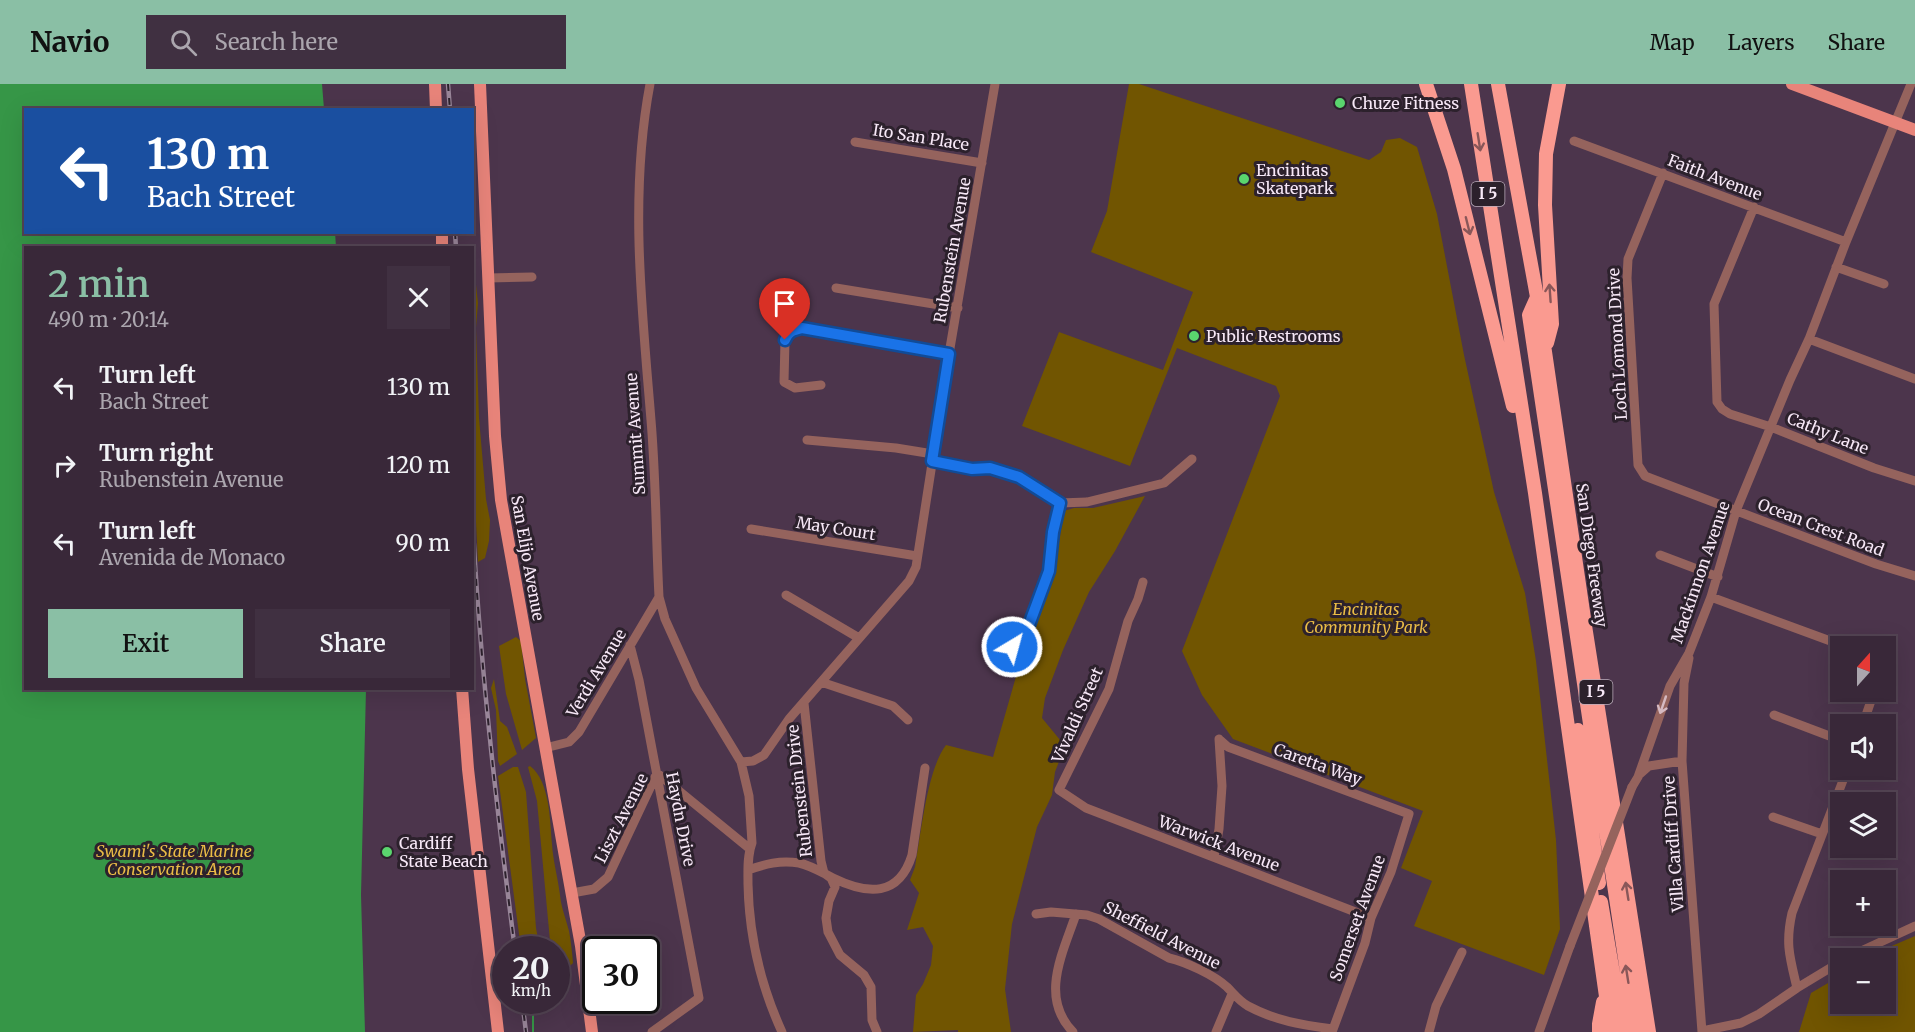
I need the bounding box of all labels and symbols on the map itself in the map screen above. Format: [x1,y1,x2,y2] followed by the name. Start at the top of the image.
[1352,93,1459,113] place label: Chuze Fitness
[1333,96,1347,110] marker: Chuze Fitness
[871,120,971,154] street label: Ito San Place
[1474,131,1485,151] one-way arrow
[1665,150,1765,204] street label: Faith Avenue
[1256,160,1335,198] place label: Encinitas Skatepark
[1237,172,1251,186] marker: Encinitas Skatepark
[929,176,975,324] street label: Rubenstein Avenue
[1472,182,1504,206] road number: I 5
[1463,216,1475,235] one-way arrow
[1603,267,1631,421] street label: Loch Lomond Drive
[759,278,810,340] pin
[1545,284,1556,304] one-way arrow
[1206,326,1341,346] place label: Public Restrooms
[1187,329,1201,343] marker: Public Restrooms
[621,372,649,496] street label: Summit Avenue
[1784,408,1872,458] street label: Cathy Lane
[1572,482,1612,629] street label: San Diego Freeway
[507,494,549,622] street label: San Elijo Avenue
[1755,494,1887,560] street label: Ocean Crest Road
[1666,498,1734,646] street label: Mackinnon Avenue
[795,512,878,544] street label: May Court
[1304,599,1428,637] park label: Encinitas Community Park
[980,615,1044,679] position arrow
[561,625,630,722] street label: Verdi Avenue
[1830,636,1896,702] north arrow
[1047,663,1107,767] street label: Vivaldi Street
[1580,680,1612,704] road number: I 5
[1657,696,1668,714] one-way arrow
[782,724,816,858] street label: Rubenstein Drive
[1271,739,1365,789] street label: Caretta Way
[590,770,652,866] street label: Liszt Avenue
[662,770,700,868] street label: Haydn Drive
[1658,775,1688,914] street label: Villa Cardiff Drive
[1155,810,1282,875] street label: Warwick Avenue
[399,833,488,871] place label: Cardiff State Beach
[96,841,252,879] park label: Swami's State Marine Conservation Area
[380,845,394,859] marker: Cardiff State Beach
[1325,852,1389,984] street label: Somerset Avenue
[1621,882,1632,902] one-way arrow
[1100,897,1224,973] street label: Sheffield Avenue
[582,936,660,1014] speed limit sign: 30
[1622,965,1633,985] one-way arrow

